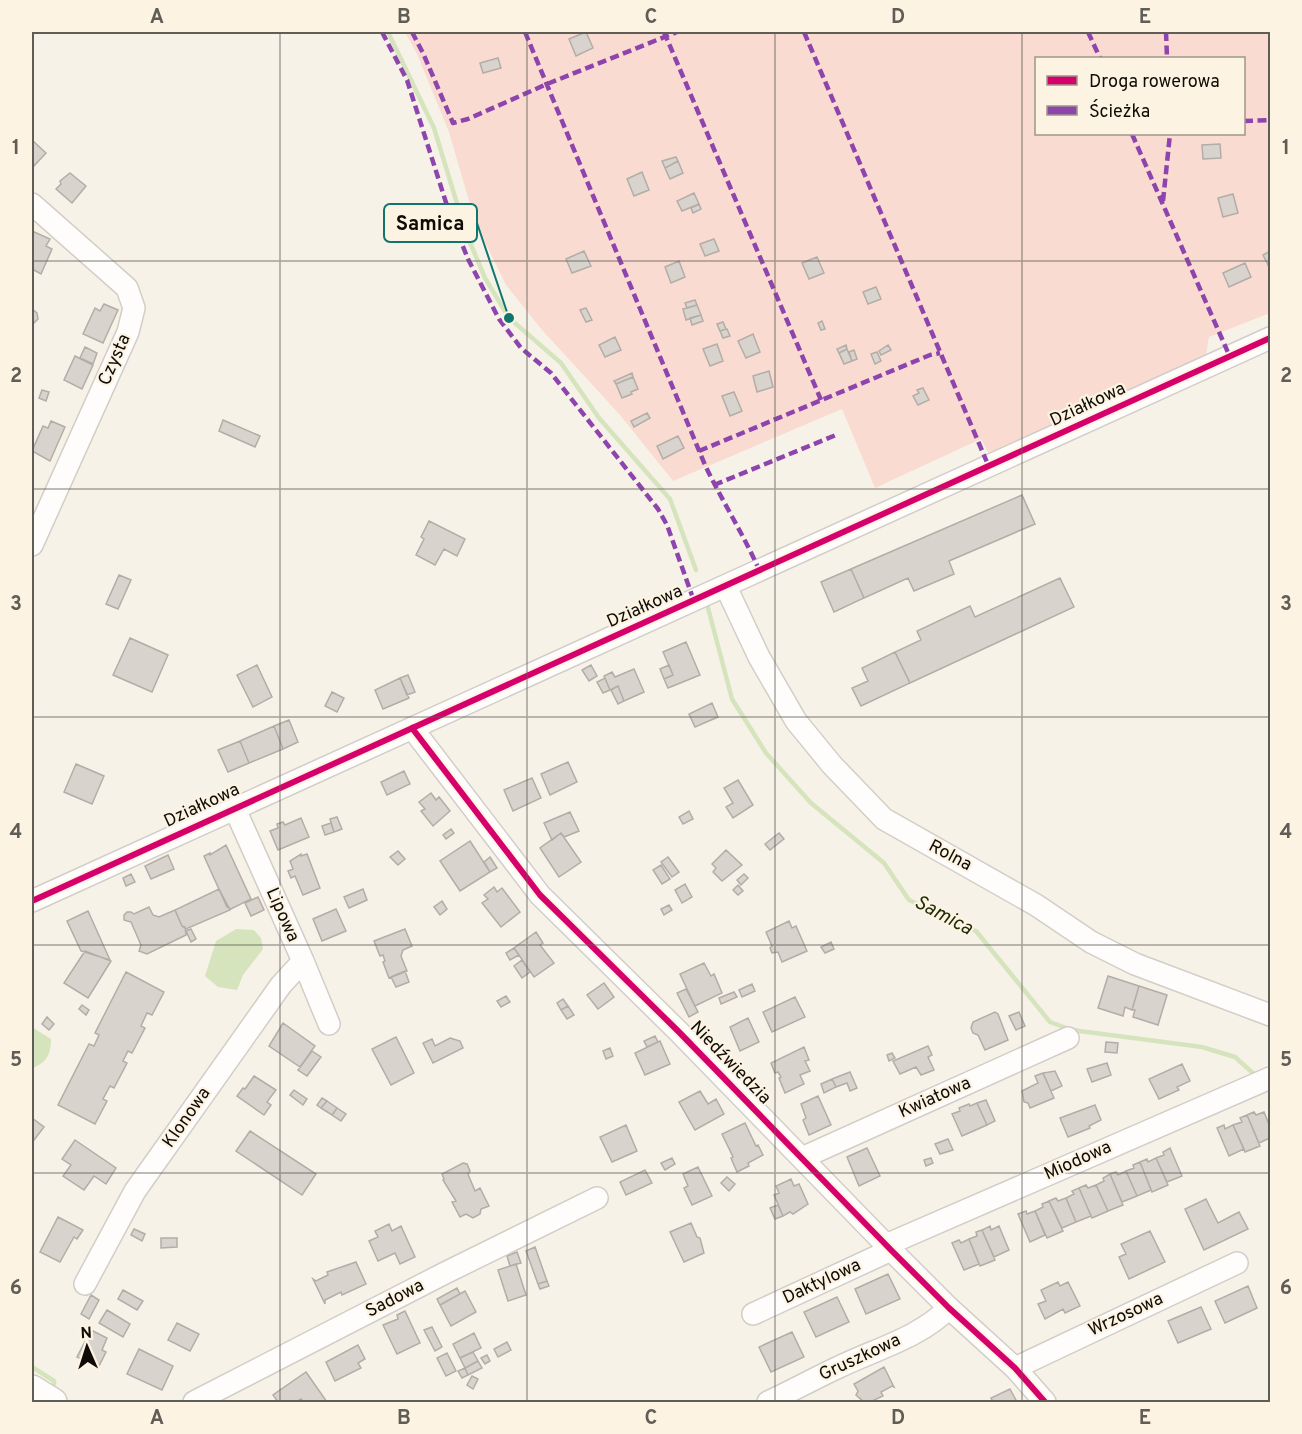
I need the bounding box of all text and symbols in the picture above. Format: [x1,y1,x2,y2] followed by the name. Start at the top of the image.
[150,5,164,31] text: A
[397,5,411,31] text: B
[645,5,657,31] text: C
[891,5,905,31] text: D
[1139,5,1151,31] text: E
[1035,57,1245,135] legend
[1089,71,1220,94] text: Droga rowerowa
[1089,99,1150,124] text: Ścieżka
[12,136,20,162] text: 1
[1282,136,1290,162] text: 1
[384,204,477,242] callout: Samica
[396,212,464,238] text: Samica
[94,331,136,389] street label: Czysta
[10,364,22,390] text: 2
[1280,364,1292,390] text: 2
[1046,377,1130,433] street label: Działkowa
[603,580,687,634] street label: Działkowa
[10,592,22,618] text: 3
[1280,592,1292,618] text: 3
[160,778,244,834] street label: Działkowa
[10,820,22,846] text: 4
[1280,820,1292,846] text: 4
[924,835,976,877] street label: Rolna
[260,884,304,946] street label: Lipowa
[909,890,977,943] water label: Samica
[684,1016,776,1110] street label: Niedźwiedzia
[10,1048,22,1074] text: 5
[1280,1048,1292,1074] text: 5
[895,1072,975,1124] street label: Kwiatowa
[158,1083,216,1153] street label: Klonowa
[1041,1136,1115,1186] street label: Miodowa
[779,1254,865,1310] street label: Daktylowa
[362,1275,428,1323] street label: Sadowa
[10,1276,22,1302] text: 6
[1280,1276,1292,1302] text: 6
[1085,1288,1167,1342] street label: Wrzosowa
[57,1317,117,1377] north arrow
[80,1324,93,1344] text: N
[815,1329,905,1387] street label: Gruszkowa
[150,1406,164,1432] text: A
[397,1406,411,1432] text: B
[645,1406,657,1432] text: C
[891,1406,905,1432] text: D
[1139,1406,1151,1432] text: E

